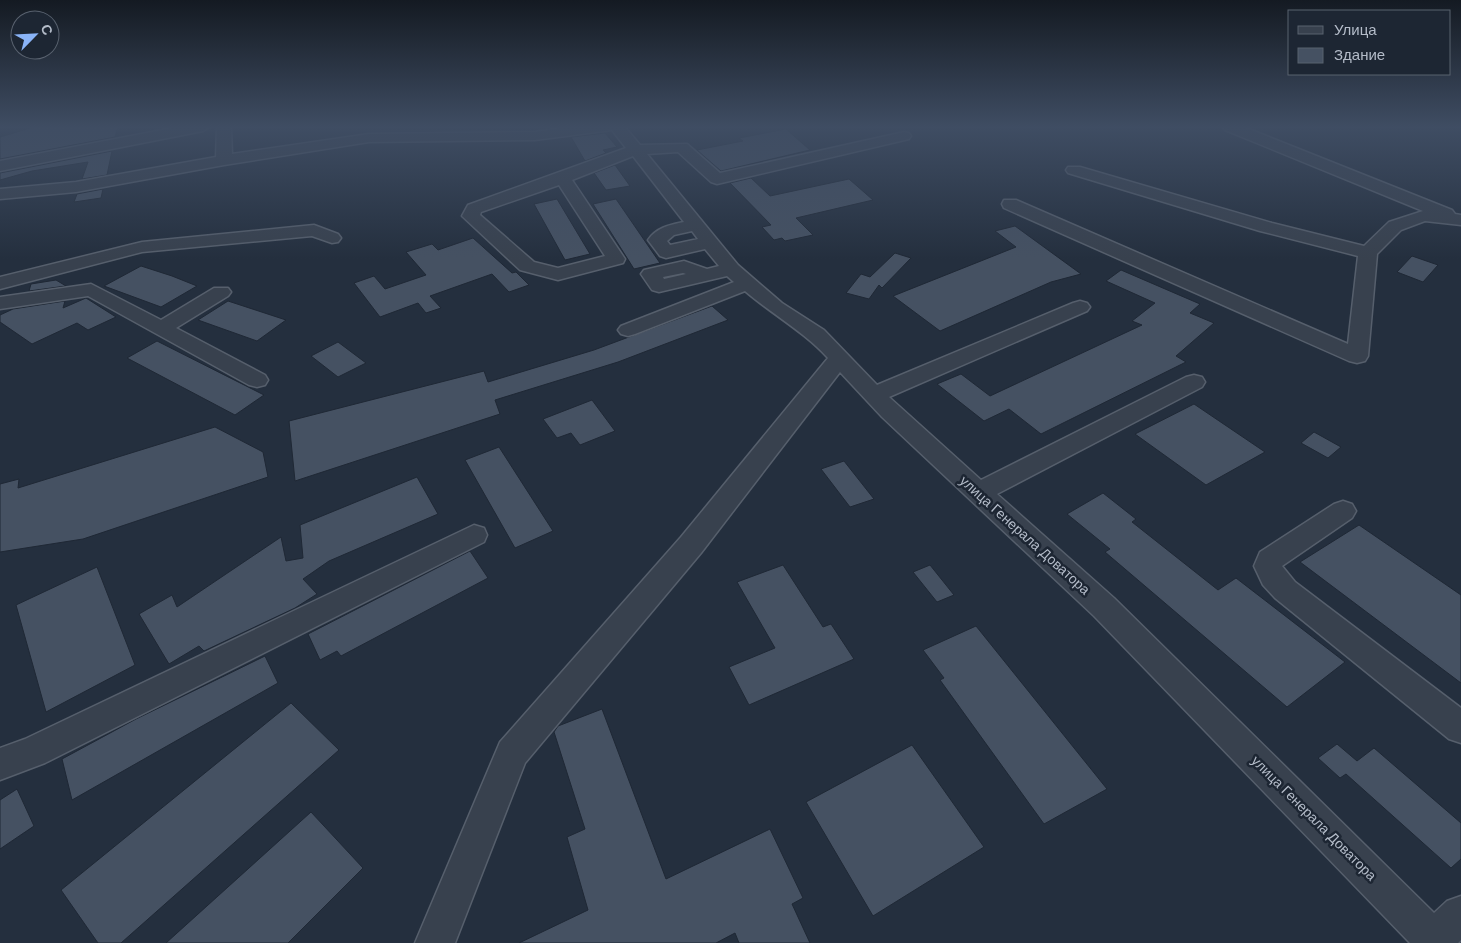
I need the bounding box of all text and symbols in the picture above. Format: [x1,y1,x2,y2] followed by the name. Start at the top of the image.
[10,10,60,60] north arrow
[1288,10,1451,75] legend
[1334,21,1377,38] text: Улица
[38,22,56,38] text: С
[1334,46,1385,63] text: Здание
[957,472,1094,598] street label: улица Генерала Доватора
[1248,752,1380,884] street label: улица Генерала Доватора

